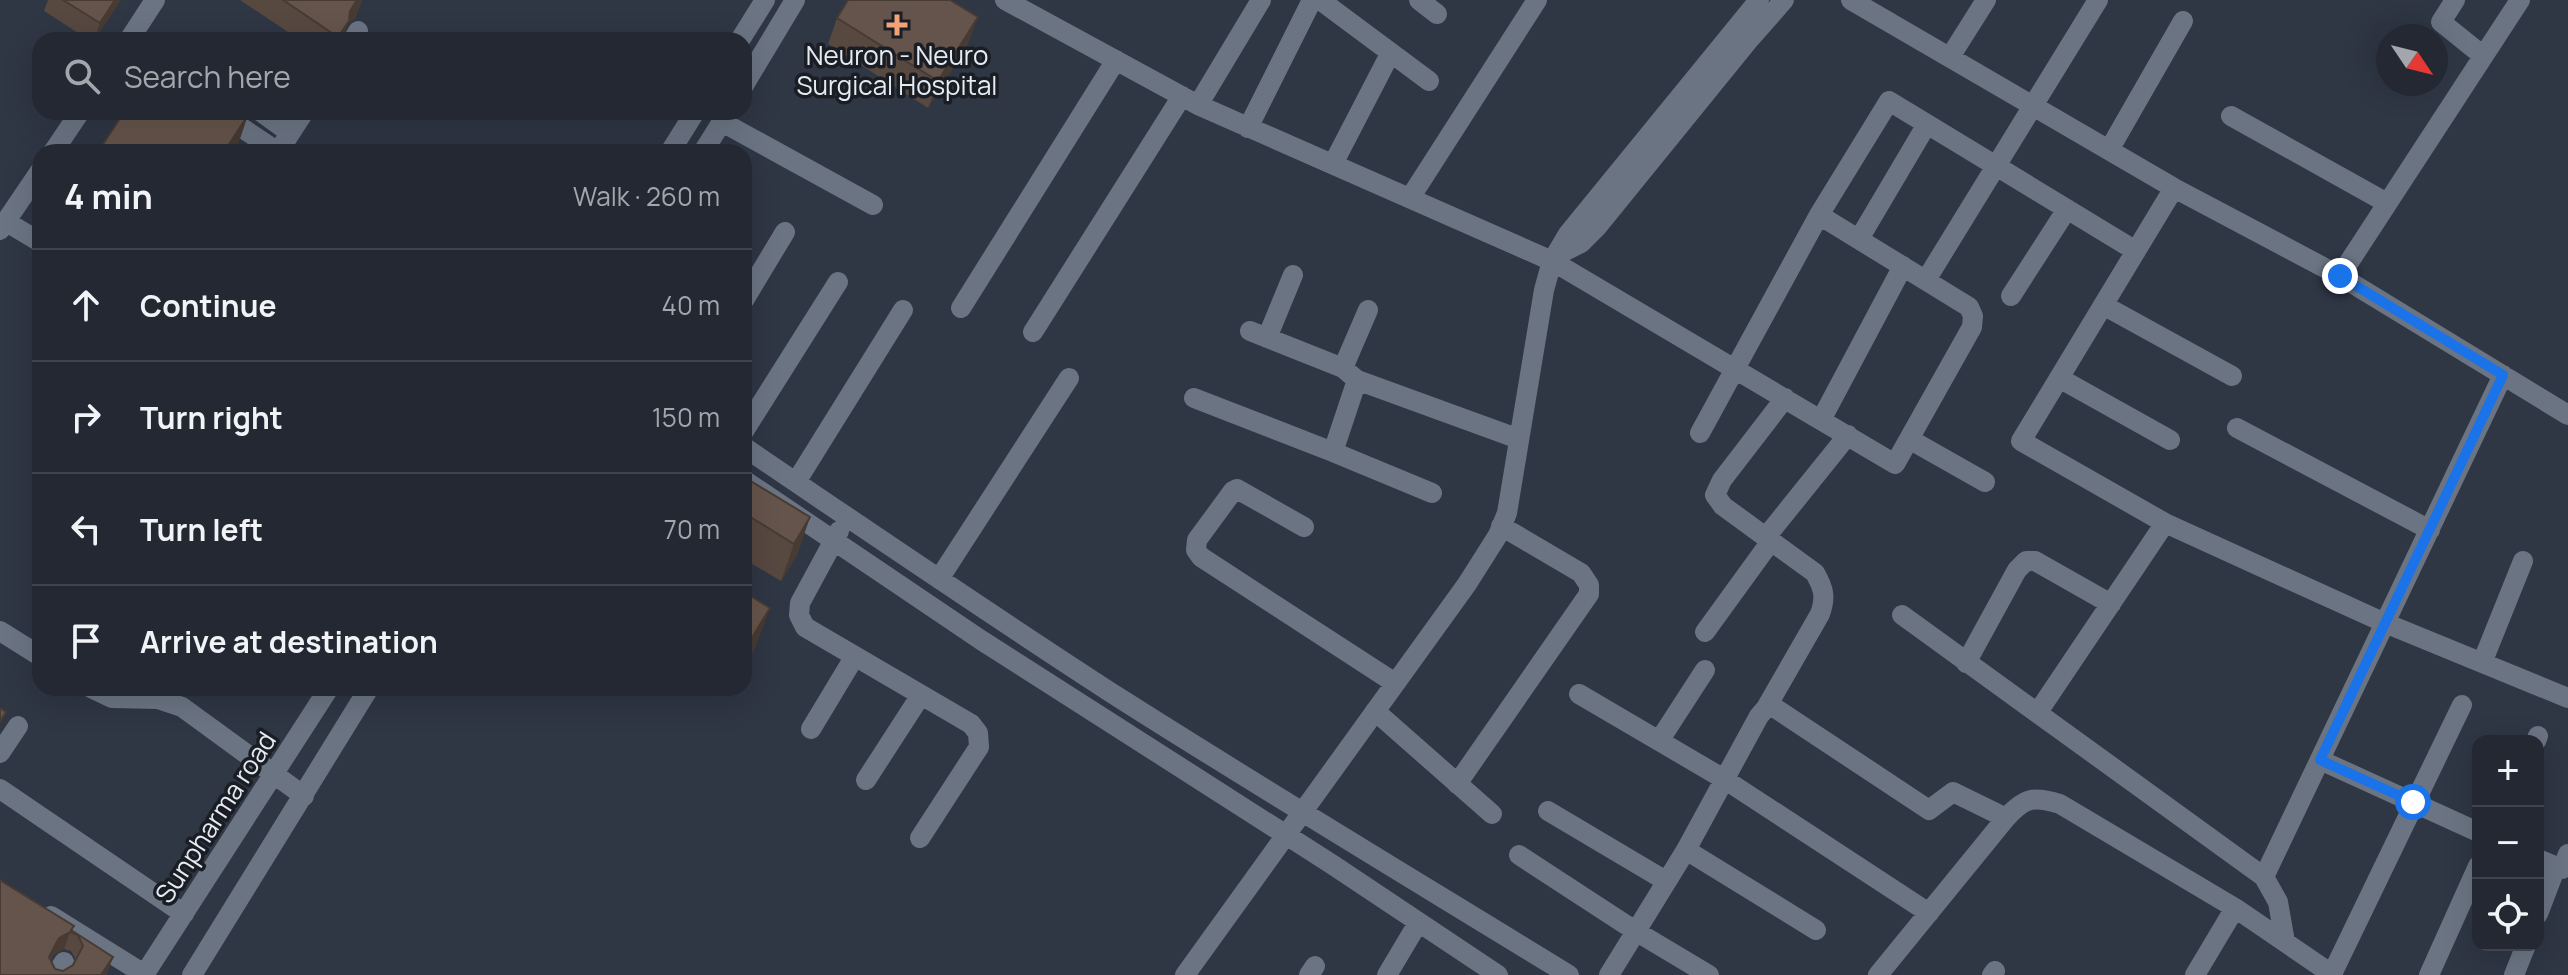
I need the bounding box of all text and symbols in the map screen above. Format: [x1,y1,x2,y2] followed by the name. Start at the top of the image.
[886,14,908,36] marker: Neuron - Neuro Surgical Hospital
[2376,24,2448,96] north arrow
[32,32,752,120] search box
[797,37,997,103] place label: Neuron - Neuro Surgical Hospital
[60,54,104,98] icon: search
[124,56,291,97] text: Search here
[64,173,153,219] text: 4 min
[573,178,720,214] text: Walk · 260 m
[2322,258,2358,294] route end
[64,283,108,327] icon: ahead
[140,285,276,326] text: Continue
[662,287,720,323] text: 40 m
[64,395,108,439] icon: right
[140,397,283,438] text: Turn right
[652,399,720,435] text: 150 m
[64,507,108,551] icon: left
[140,509,263,550] text: Turn left
[664,511,720,547] text: 70 m
[64,619,108,663] icon: arrive
[140,621,438,662] text: Arrive at destination
[146,724,284,910] street label: Sunpharma road
[2472,735,2544,951] map controls
[2472,735,2544,807] button: +
[2395,784,2431,820] route start
[2472,807,2544,879] button: −
[2472,879,2544,951] button: locate

